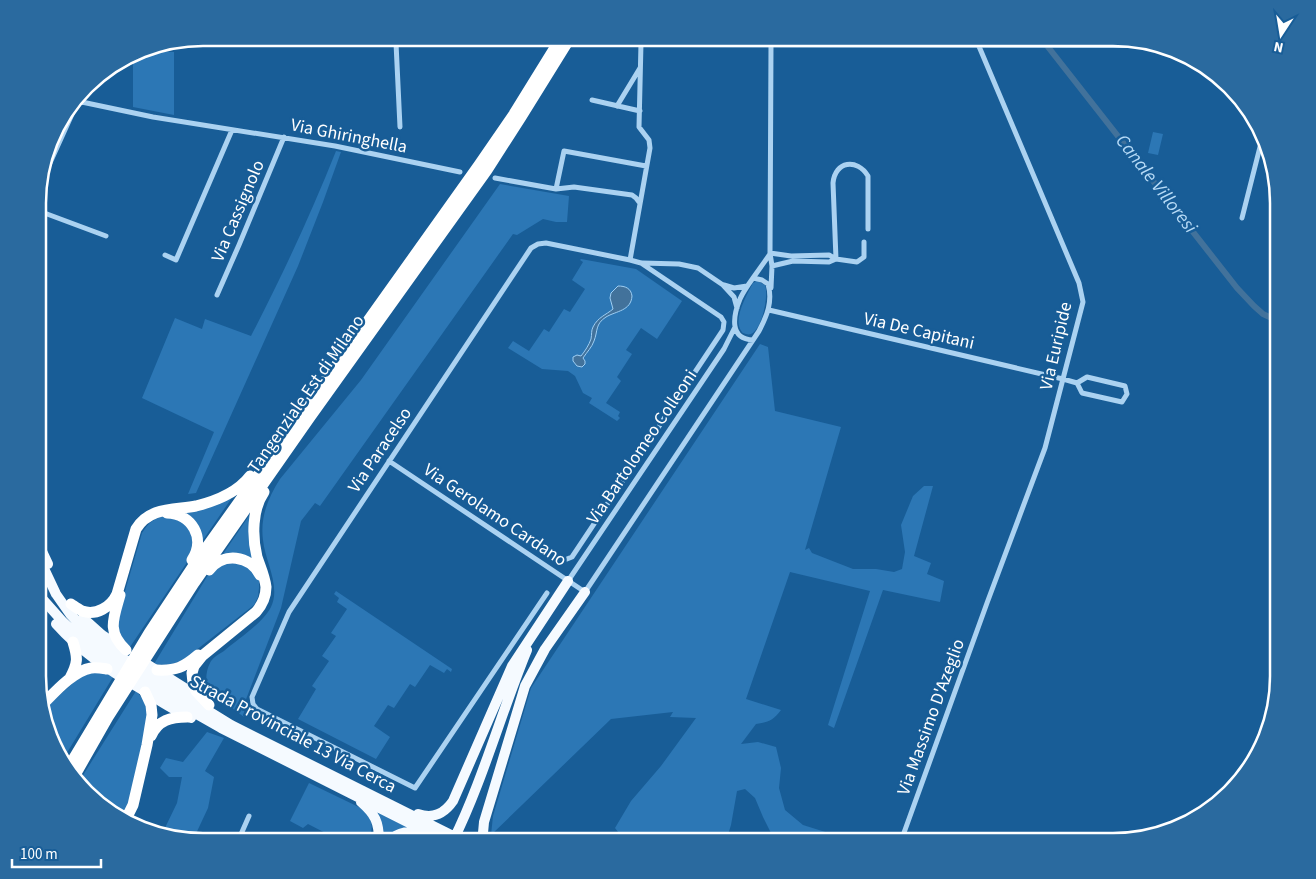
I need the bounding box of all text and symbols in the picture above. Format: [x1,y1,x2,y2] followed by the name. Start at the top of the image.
[1256,10,1306,60] north arrow
[1272,36,1285,57] text: N
[289,112,409,160] street label: Via Ghiringhella
[1109,129,1204,240] water label: Canale Villoresi
[205,156,271,266] street label: Via Cassignolo
[1034,299,1078,392] street label: Via Euripide
[861,306,977,356] street label: Via De Capitani
[242,310,370,478] street label: Tangenziale Est di Milano
[581,365,703,529] street label: Via Bartolomeo Colleoni
[342,402,418,498] street label: Via Paracelso
[418,458,572,572] street label: Via Gerolamo Cardano
[891,635,971,799] street label: Via Massimo D'Azeglio
[185,669,401,799] street label: Strada Provinciale 13 Via Cerca
[12,836,101,868] scale bar
[20,844,58,865] text: 100 m

